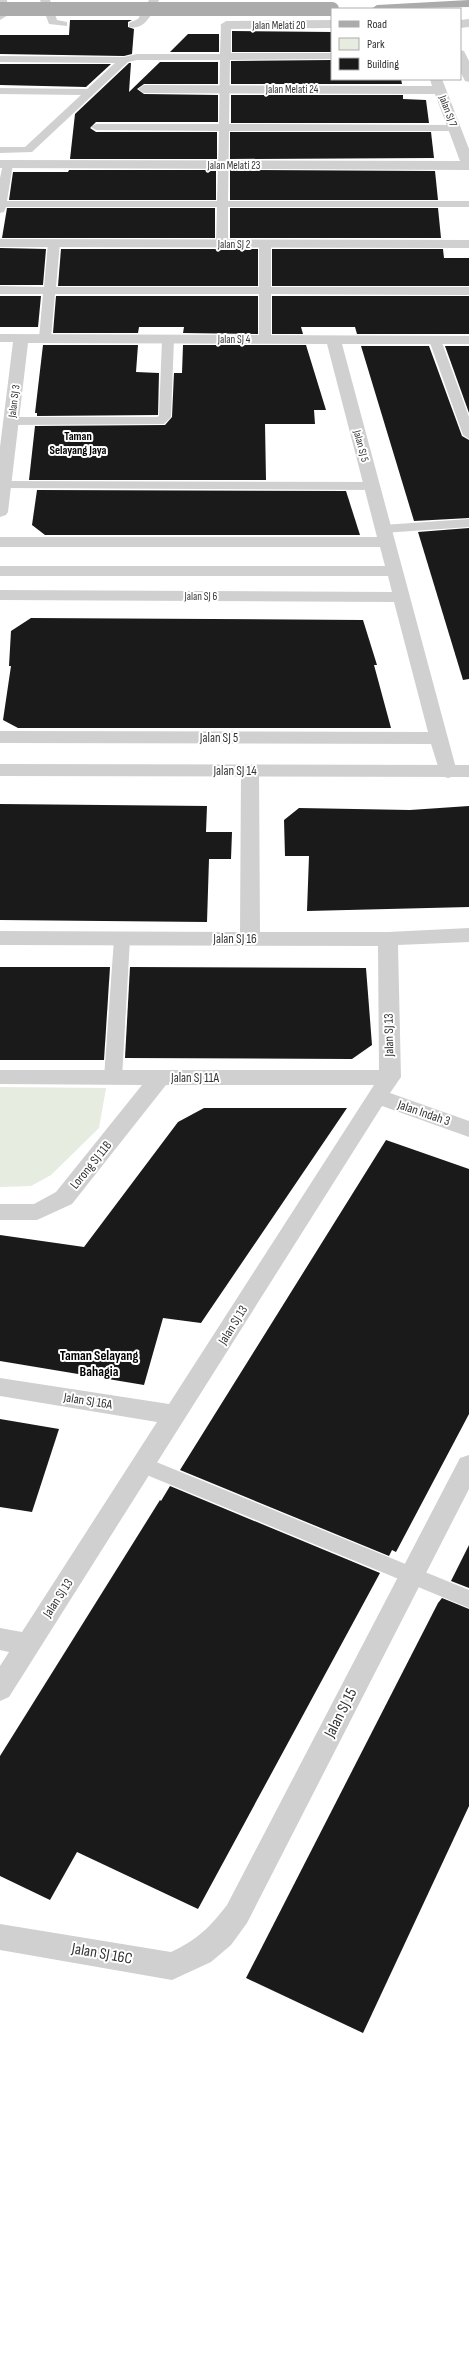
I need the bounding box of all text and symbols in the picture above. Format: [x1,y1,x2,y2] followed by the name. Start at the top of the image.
[331,8,461,80] legend
[367,17,387,32] text: Road
[251,19,306,32] street label: Jalan Melati 20
[367,37,385,52] text: Park
[367,57,399,72] text: Building
[265,83,319,96] street label: Jalan Melati 24
[436,93,460,129] street label: Jalan SJ 7
[207,159,261,172] street label: Jalan Melati 23
[217,238,251,251] street label: Jalan SJ 2
[217,333,251,346] street label: Jalan SJ 4
[5,384,22,419] street label: Jalan SJ 3
[350,428,371,463] street label: Jalan SJ 5
[49,429,107,458] district label: Taman Selayang Jaya
[184,590,218,603] street label: Jalan SJ 6
[199,730,238,746] street label: Jalan SJ 5
[212,763,257,779] street label: Jalan SJ 14
[212,931,257,947] street label: Jalan SJ 16
[381,1013,397,1058] street label: Jalan SJ 13
[170,1070,219,1086] street label: Jalan SJ 11A
[395,1096,452,1129] street label: Jalan Indah 3
[67,1138,115,1192] street label: Lorong SJ 11B
[214,1302,251,1348] street label: Jalan SJ 13
[60,1347,138,1380] district label: Taman Selayang Bahagia
[62,1389,114,1413] street label: Jalan SJ 16A
[39,1576,76,1621] street label: Jalan SJ 13
[320,1685,361,1742] street label: Jalan SJ 15
[69,1939,134,1969] street label: Jalan SJ 16C

